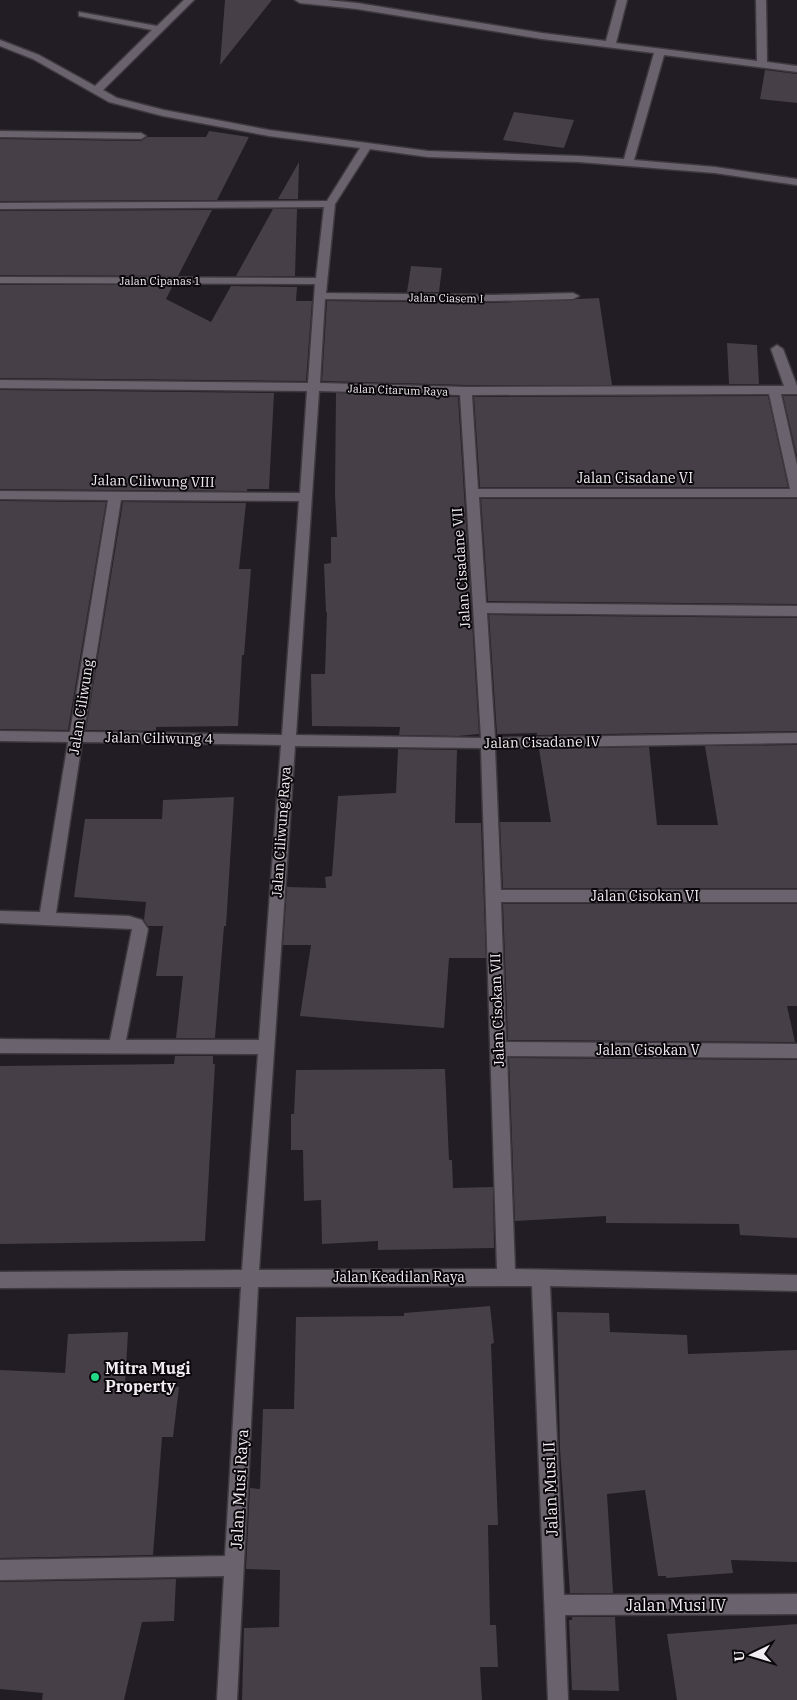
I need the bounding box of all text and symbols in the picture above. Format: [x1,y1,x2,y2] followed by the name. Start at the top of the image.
[120,274,200,288] street label: Jalan Cipanas 1
[409,290,484,306] street label: Jalan Ciasem I
[348,381,448,399] street label: Jalan Citarum Raya
[577,469,693,487] street label: Jalan Cisadane VI
[91,471,215,491] street label: Jalan Ciliwung VIII
[448,507,474,629] street label: Jalan Cisadane VII
[65,658,97,756] street label: Jalan Ciliwung
[105,728,213,748] street label: Jalan Ciliwung 4
[484,732,600,752] street label: Jalan Cisadane IV
[267,766,295,898] street label: Jalan Ciliwung Raya
[591,887,699,905] street label: Jalan Cisokan VI
[486,953,508,1067] street label: Jalan Cisokan VII
[596,1041,700,1059] street label: Jalan Cisokan V
[333,1268,465,1286] street label: Jalan Keadilan Raya
[105,1358,191,1396] place label: Mitra Mugi Property
[89,1371,101,1383] marker: Mitra Mugi Property
[226,1428,252,1550] street label: Jalan Musi Raya
[538,1441,562,1537] street label: Jalan Musi II
[626,1595,726,1615] street label: Jalan Musi IV
[727,1630,777,1680] north arrow
[730,1650,748,1662] text: U

